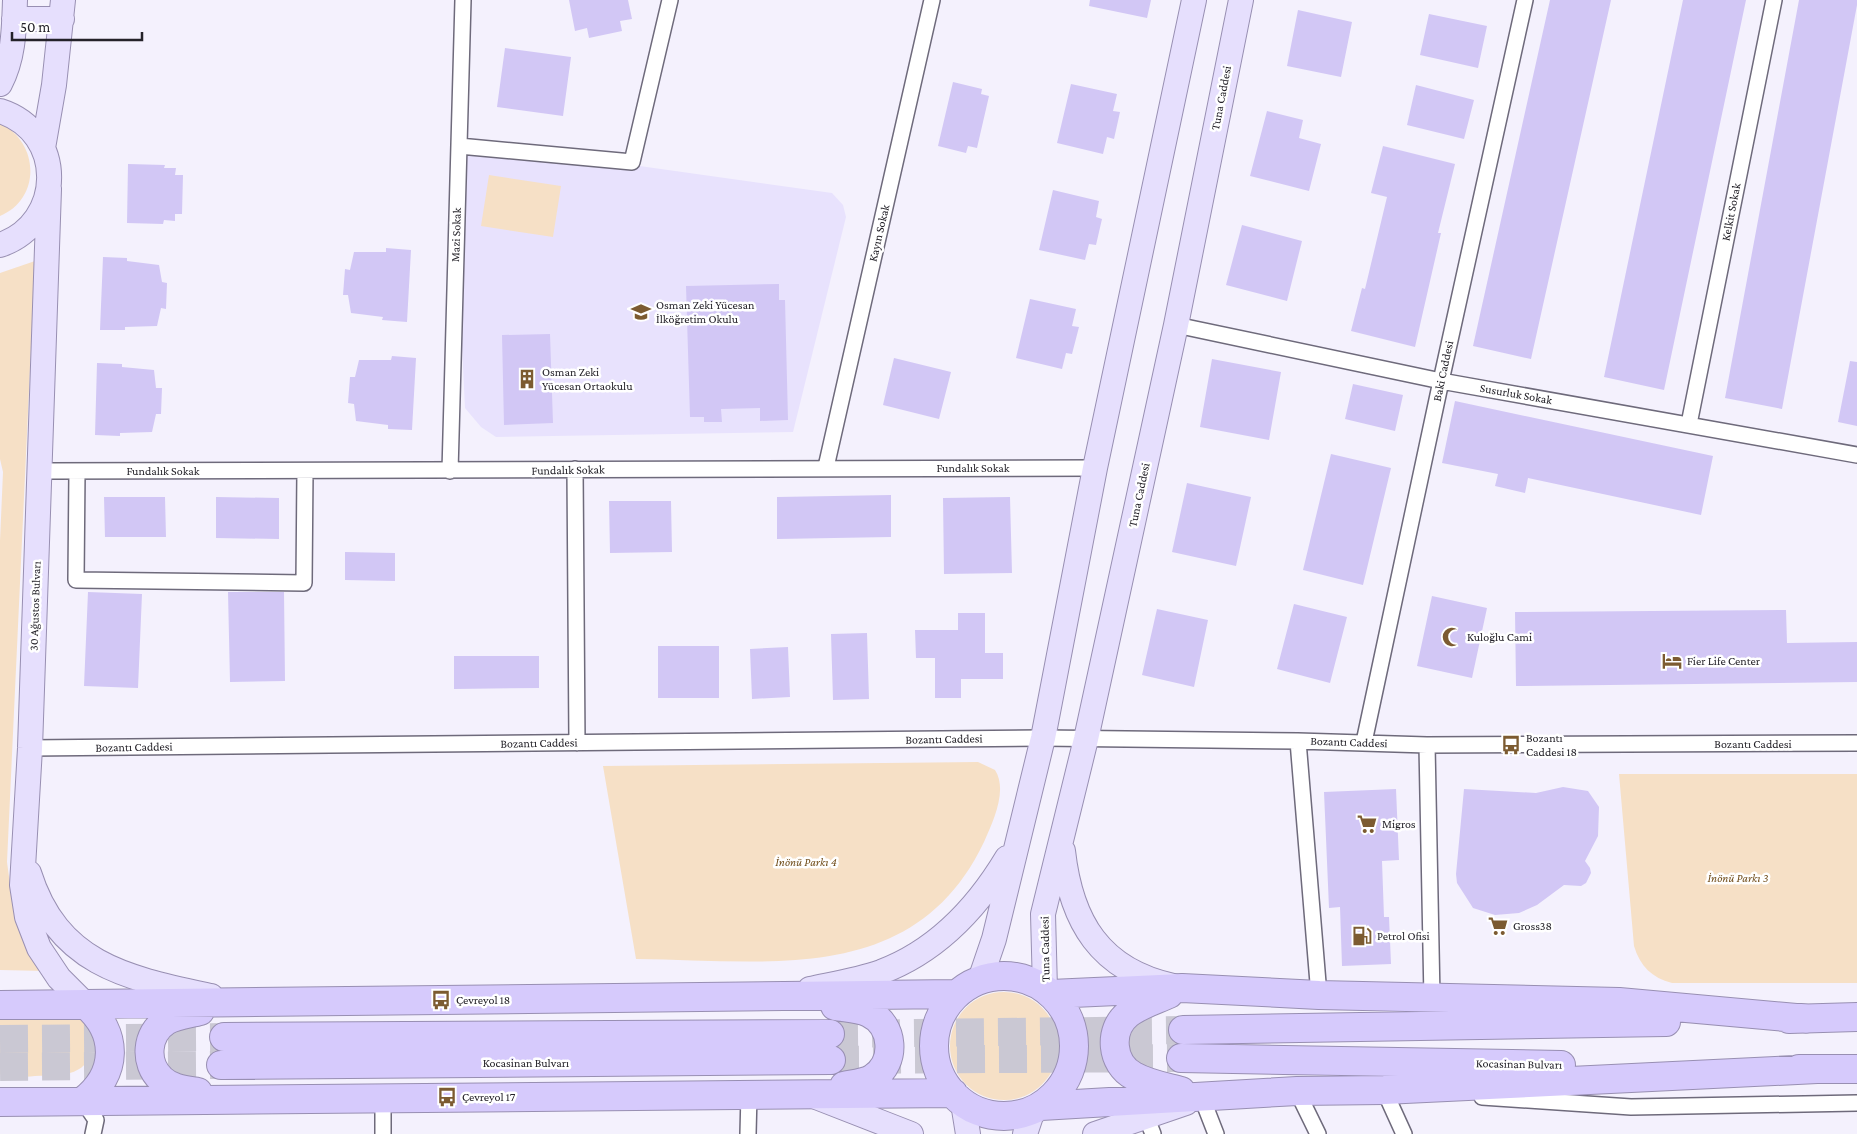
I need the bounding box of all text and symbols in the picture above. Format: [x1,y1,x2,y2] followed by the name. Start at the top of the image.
[12,10,142,42] scale bar
[20,19,50,35] text: 50 m
[1208,65,1234,131] street label: Tuna Caddesi
[1719,182,1744,242] street label: Kelkit Sokak
[866,203,892,263] street label: Kayın Sokak
[448,207,464,262] street label: Mazi Sokak
[656,298,755,326] place label: Osman Zeki Yücesan İlköğretim Okulu
[630,301,652,323] school or university icon: Osman Zeki Yücesan İlköğretim Okulu
[1430,339,1456,403] street label: Baki Caddesi
[542,365,633,393] place label: Osman Zeki Yücesan Ortaokulu
[516,368,538,390] building icon: Osman Zeki Yücesan Ortaokulu
[1479,381,1554,407] street label: Susurluk Sokak
[936,461,1010,475] street label: Fundalık Sokak
[531,462,605,478] street label: Fundalık Sokak
[1125,462,1153,528] street label: Tuna Caddesi
[126,464,200,478] street label: Fundalık Sokak
[26,561,44,651] street label: 30 Ağustos Bulvarı
[1441,626,1463,648] mosque icon: Kuloğlu Cami
[1467,630,1532,644] place label: Kuloğlu Cami
[1661,650,1683,672] hotel icon: Fier Life Center
[1687,654,1761,668] place label: Fier Life Center
[905,731,983,747] street label: Bozantı Caddesi
[1526,731,1577,759] place label: Bozantı Caddesi 18
[1310,734,1388,750] street label: Bozantı Caddesi
[1500,734,1522,756] bus stop icon: Bozantı Caddesi 18
[500,735,578,751] street label: Bozantı Caddesi
[1714,737,1792,751] street label: Bozantı Caddesi
[95,739,173,755] street label: Bozantı Caddesi
[1356,813,1378,835] supermarket icon: Migros
[1382,817,1416,831] place label: Migros
[775,855,837,869] park label: İnönü Parkı 4
[1707,871,1769,885] park label: İnönü Parkı 3
[1487,915,1509,937] supermarket icon: Gross38
[1037,916,1053,982] street label: Tuna Caddesi
[1513,919,1552,933] place label: Gross38
[1351,925,1373,947] fuel station icon: Petrol Ofisi
[1377,929,1430,943] place label: Petrol Ofisi
[430,989,452,1011] bus stop icon: Çevreyol 18
[456,993,510,1007] place label: Çevreyol 18
[483,1056,569,1070] street label: Kocasinan Bulvarı
[1476,1056,1562,1072] street label: Kocasinan Bulvarı
[436,1086,458,1108] bus stop icon: Çevreyol 17
[462,1090,516,1104] place label: Çevreyol 17

